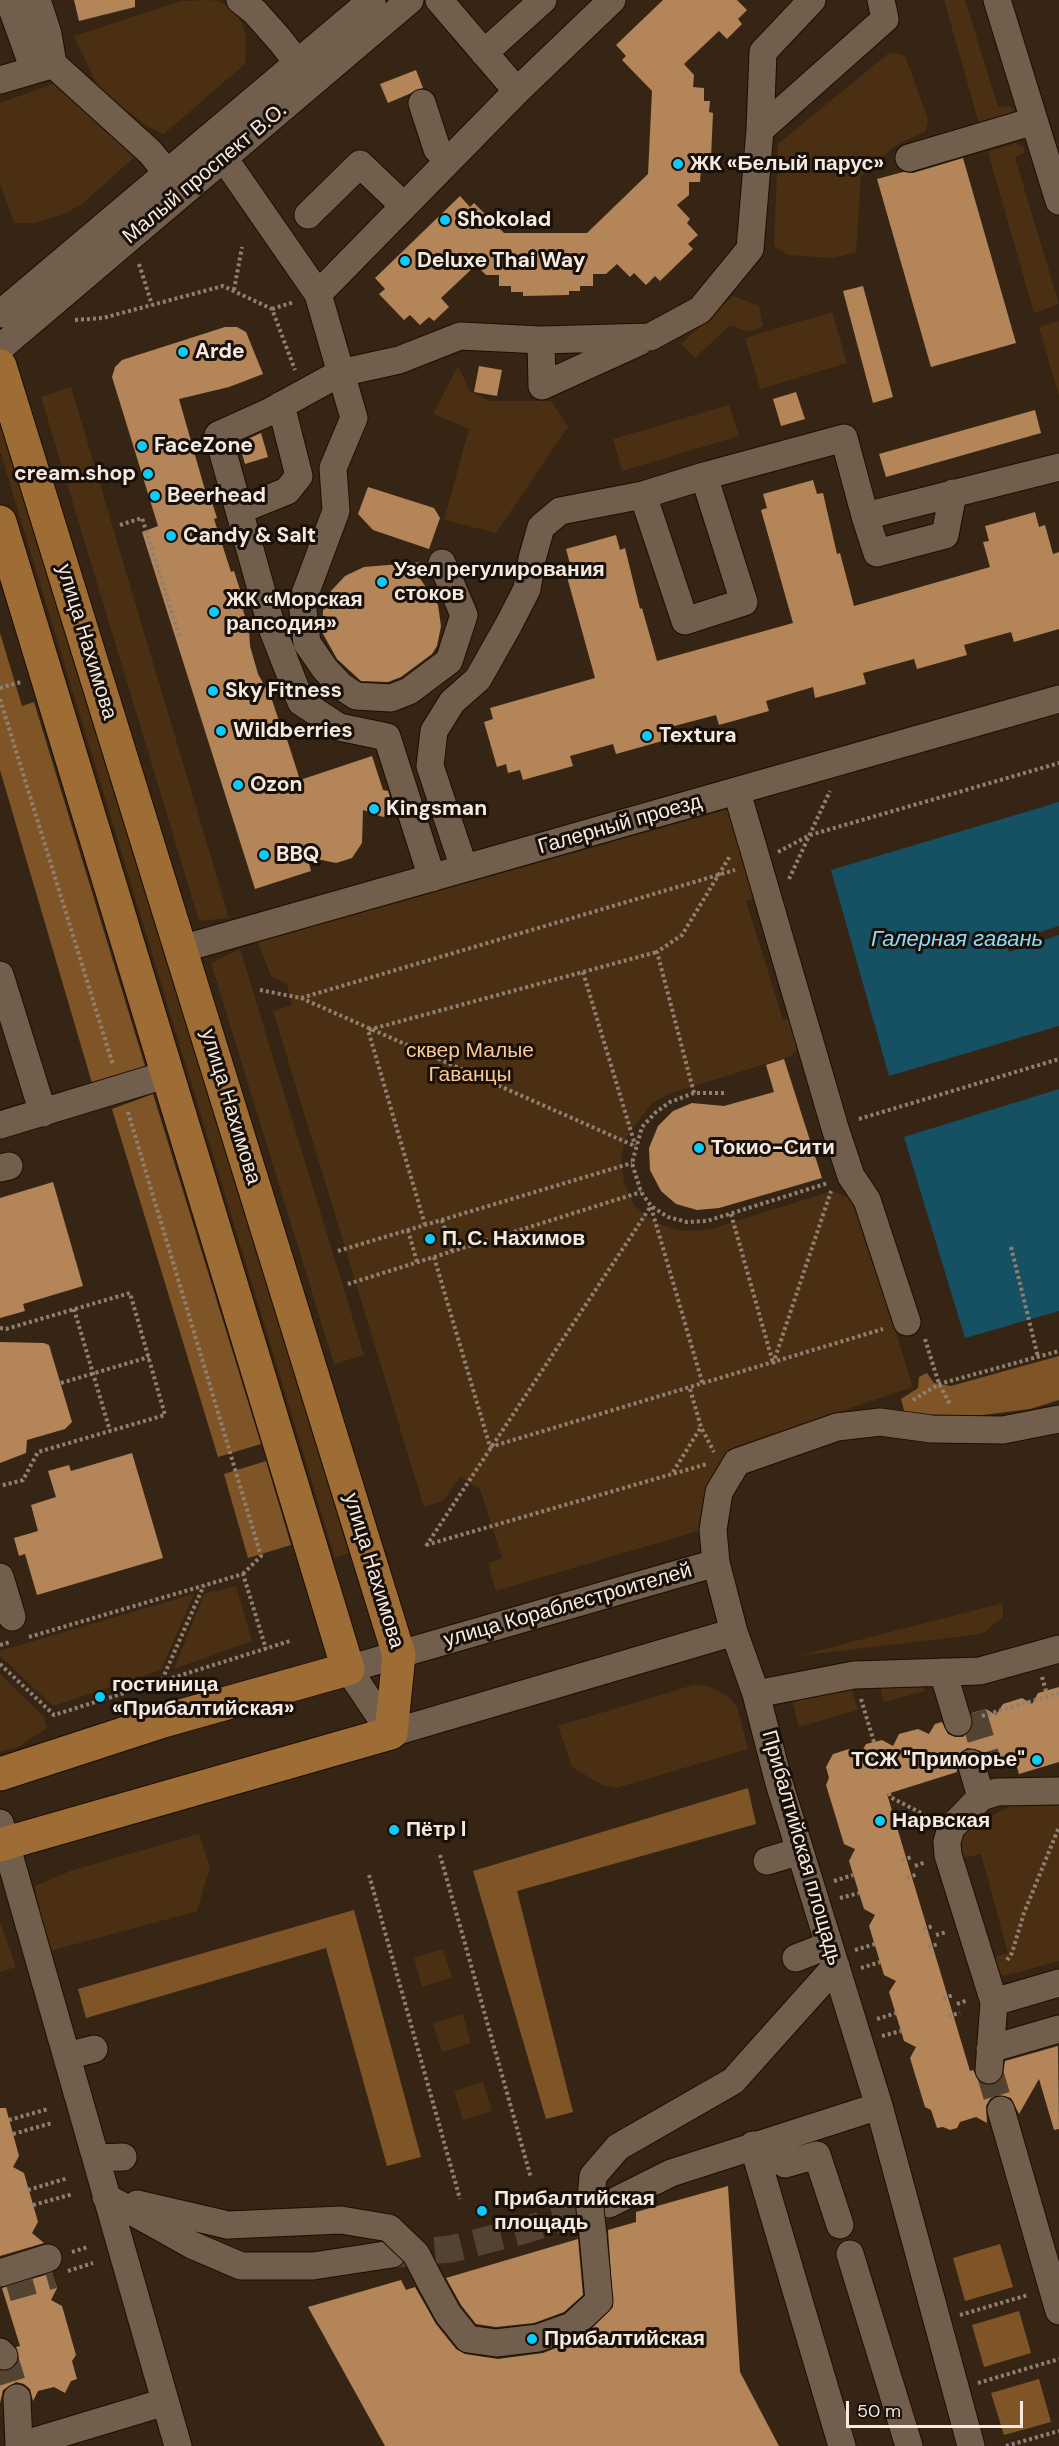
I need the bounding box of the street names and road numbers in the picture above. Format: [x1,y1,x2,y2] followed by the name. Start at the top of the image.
[118,98,292,250] street label: Малый проспект В.О.
[50,561,122,723] street label: улица Нахимова
[535,790,705,860] street label: Галерный проезд
[194,1026,266,1188] street label: улица Нахимова
[337,1490,409,1652] street label: улица Нахимова
[441,1558,695,1654] street label: улица Кораблестроителей
[755,1727,847,1969] street label: Прибалтийская площадь

